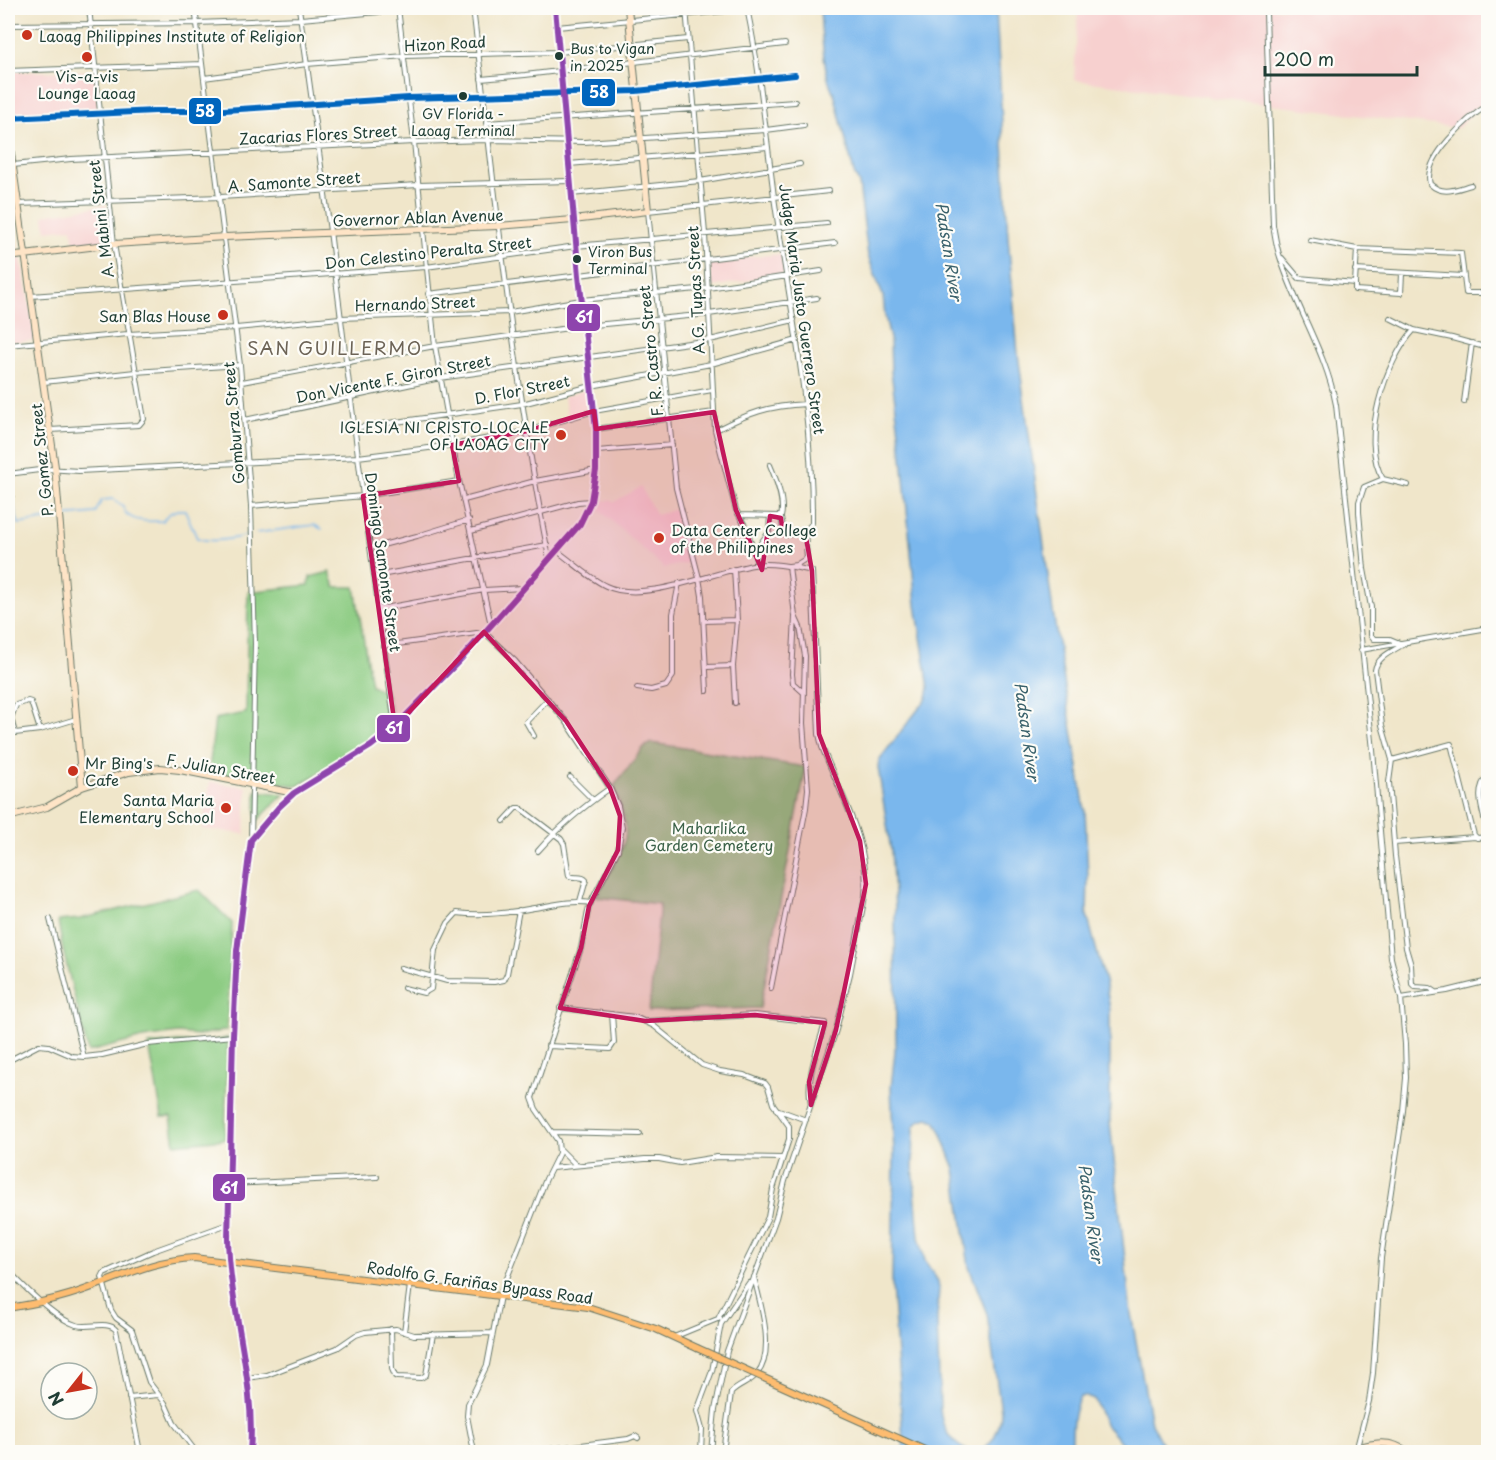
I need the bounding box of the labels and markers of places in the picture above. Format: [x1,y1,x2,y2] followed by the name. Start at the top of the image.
[39,24,305,47] place label: Laoag Philippines Institute of Religion
[20,28,34,42] marker: Laoag Philippines Institute of Religion
[570,38,654,76] place label: Bus to Vigan in 2025
[80,50,94,64] marker: Vis-a-vis Lounge Laoag
[553,50,565,62] marker: Bus to Vigan in 2025
[38,64,136,104] place label: Vis-a-vis Lounge Laoag
[457,90,469,102] marker: GV Florida - Laoag Terminal
[411,103,515,141] place label: GV Florida - Laoag Terminal
[588,241,652,279] place label: Viron Bus Terminal
[571,253,583,265] marker: Viron Bus Terminal
[99,304,211,327] place label: San Blas House
[216,308,230,322] marker: San Blas House
[340,415,549,455] place label: IGLESIA NI CRISTO-LOCALE OF LAOAG CITY
[554,428,568,442] marker: IGLESIA NI CRISTO-LOCALE OF LAOAG CITY
[671,518,817,558] place label: Data Center College of the Philippines
[652,531,666,545] marker: Data Center College of the Philippines
[85,751,153,791] place label: Mr Bing's Cafe
[66,764,80,778] marker: Mr Bing's Cafe
[79,788,215,828] place label: Santa Maria Elementary School
[219,801,233,815] marker: Santa Maria Elementary School

